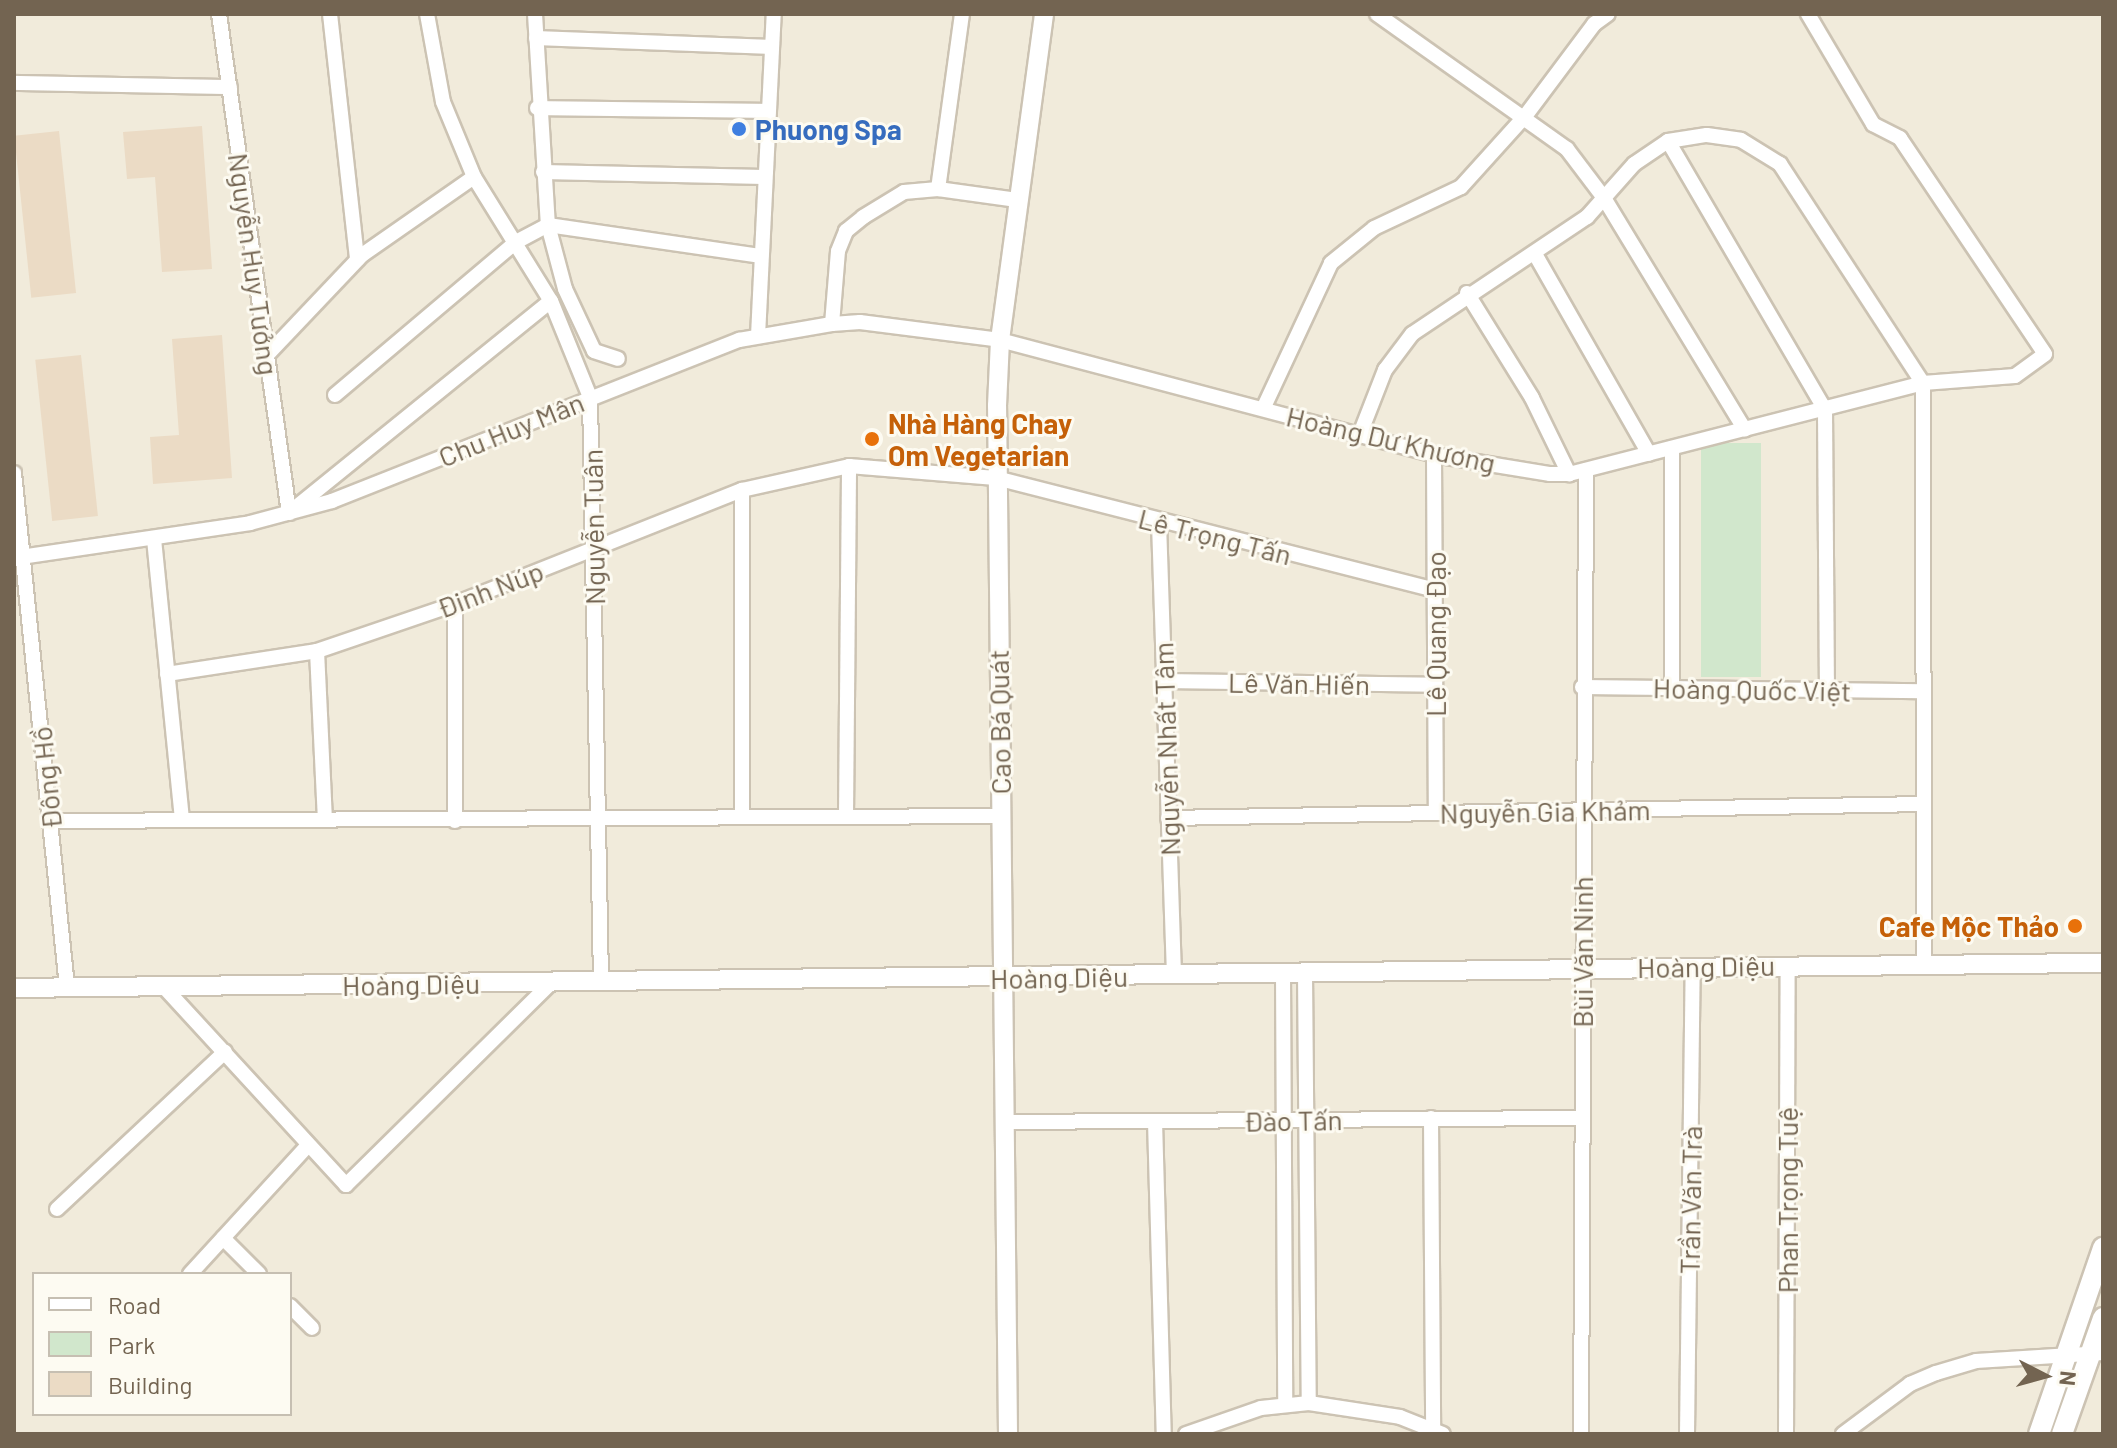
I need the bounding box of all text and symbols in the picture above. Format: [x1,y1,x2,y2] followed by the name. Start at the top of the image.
[755,112,902,146] place label: Phuong Spa
[730,120,748,138] marker: Phuong Spa
[222,151,286,377] street label: Nguyễn Huy Tưởng
[433,385,589,473] street label: Chu Huy Mân
[1283,399,1499,479] street label: Hoàng Dư Khương
[888,406,1072,472] place label: Nhà Hàng Chay Om Vegetarian
[863,430,881,448] marker: Nhà Hàng Chay Om Vegetarian
[575,449,611,605] street label: Nguyễn Tuân
[1135,501,1295,571] street label: Lê Trọng Tấn
[1418,551,1452,717] street label: Lê Quang Đạo
[432,553,548,625] street label: Đinh Núp
[1145,641,1187,857] street label: Nguyễn Nhất Tâm
[981,649,1017,795] street label: Cao Bá Quát
[1228,665,1370,701] street label: Lê Văn Hiến
[1653,670,1851,708] street label: Hoàng Quốc Việt
[24,725,68,831] street label: Đông Hồ
[1439,792,1651,830] street label: Nguyễn Gia Khảm
[1565,876,1599,1028] street label: Bùi Văn Ninh
[1879,909,2059,943] place label: Cafe Mộc Thảo
[2066,917,2084,935] marker: Cafe Mộc Thảo
[1637,948,1775,984] street label: Hoàng Diệu
[990,959,1128,995] street label: Hoàng Diệu
[342,966,480,1002] street label: Hoàng Diệu
[1243,1102,1343,1138] street label: Đào Tấn
[1770,1107,1804,1293] street label: Phan Trọng Tuệ
[1672,1125,1708,1275] street label: Trần Văn Trà
[32,1272,292,1416] legend
[108,1290,161,1319] text: Road
[108,1330,155,1359] text: Park
[2005,1336,2085,1416] north arrow
[108,1370,192,1399] text: Building
[2055,1370,2083,1387] text: N

